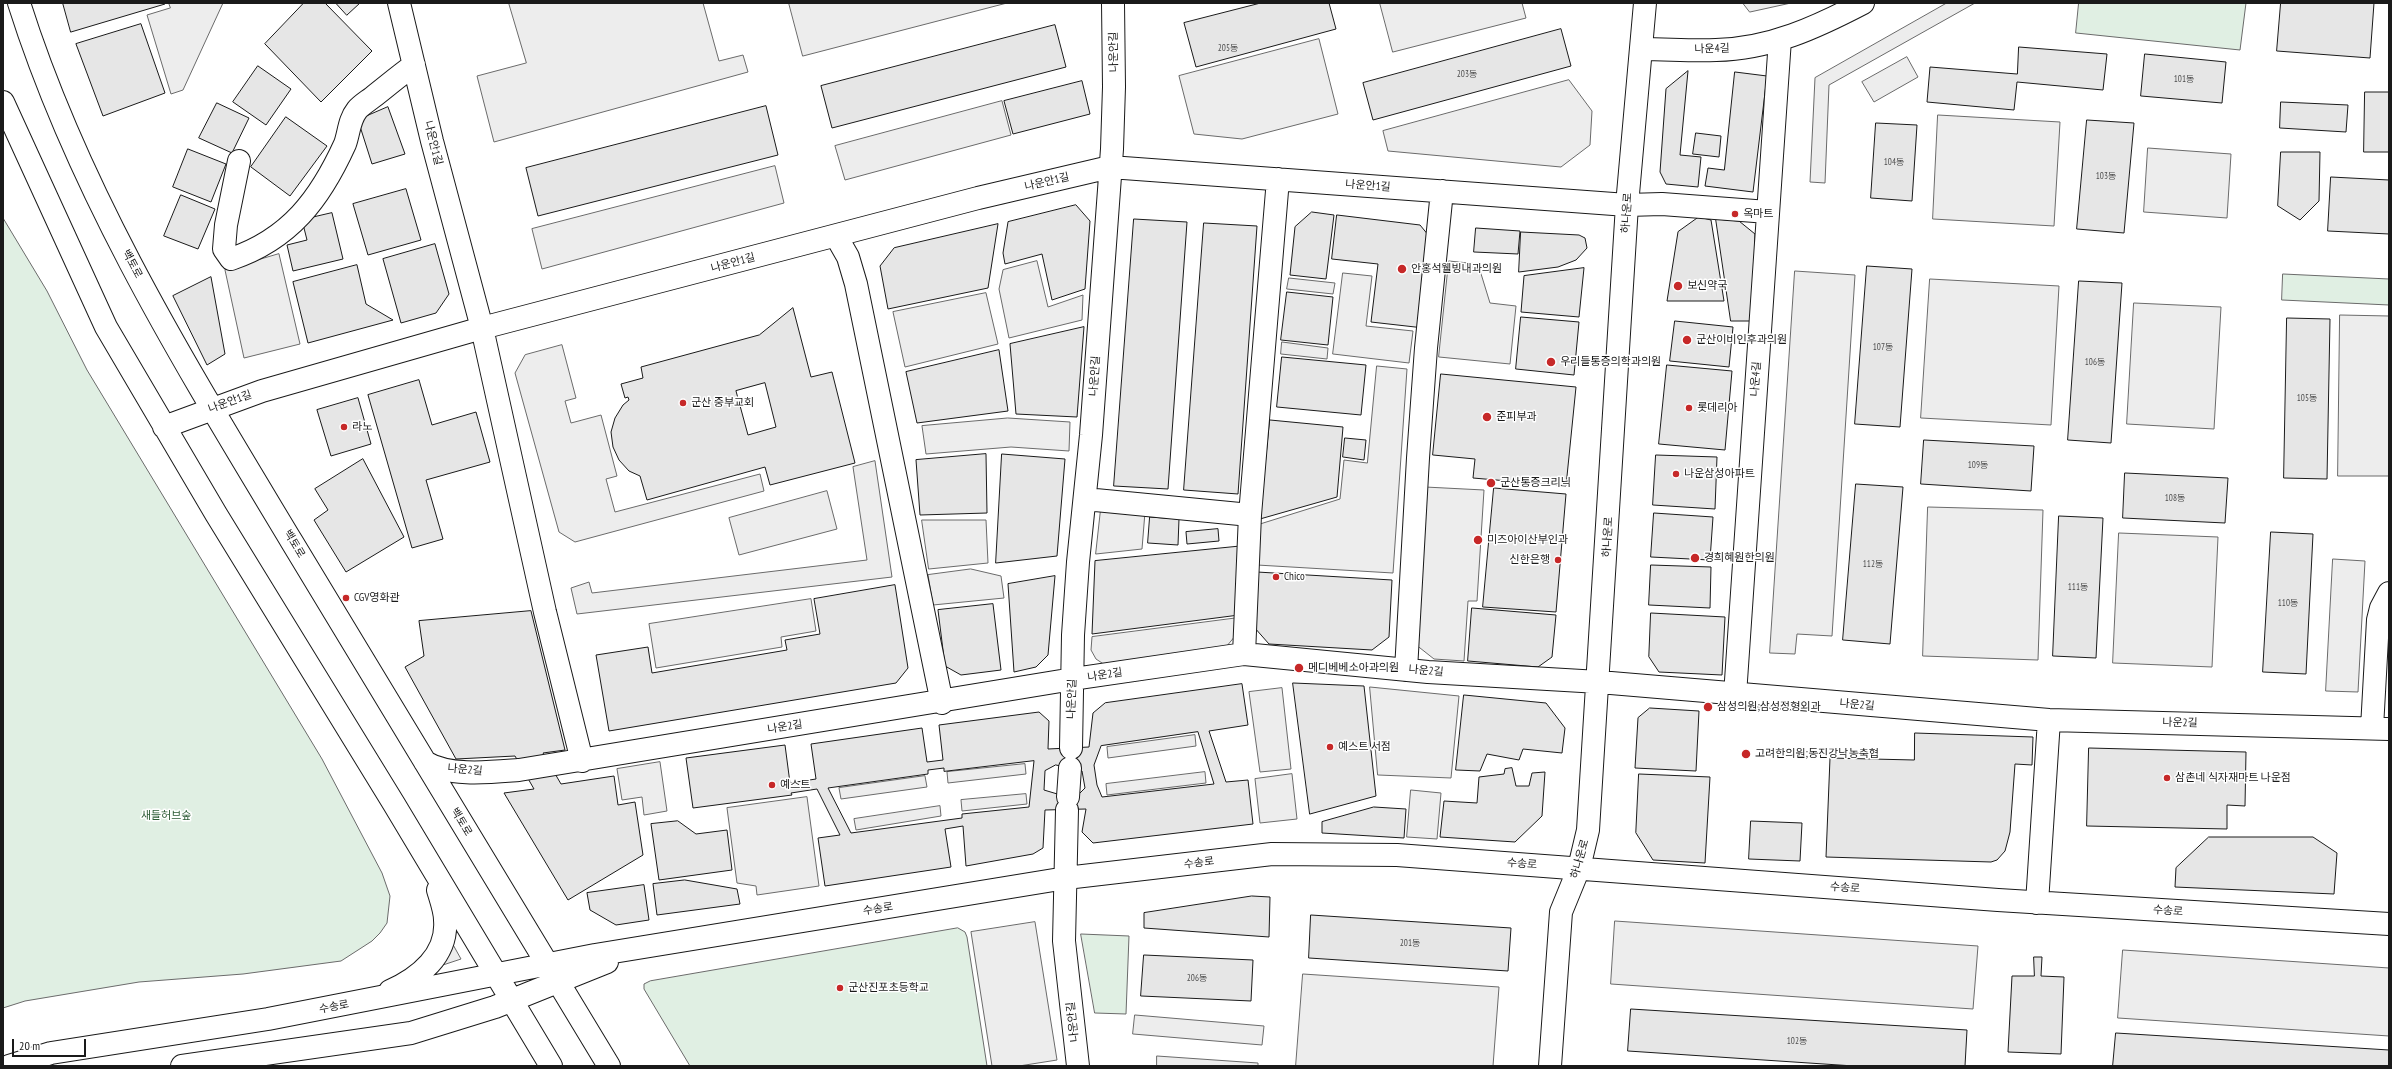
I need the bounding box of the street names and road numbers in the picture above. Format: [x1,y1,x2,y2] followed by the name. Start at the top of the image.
[1107,32,1121,72] street label: 나운안길
[1694,42,1730,56] street label: 나운4길
[421,119,445,167] street label: 나운안1길
[1023,170,1071,194] street label: 나운안1길
[1345,178,1391,194] street label: 나운안1길
[1619,192,1635,234] street label: 하나운로
[119,247,145,281] street label: 백토로
[709,251,757,275] street label: 나운안1길
[1087,355,1103,397] street label: 나운안길
[1748,361,1764,397] street label: 나운4길
[206,388,254,416] street label: 나운안1길
[1600,516,1616,558] street label: 하나운로
[281,528,307,560] street label: 백토로
[1408,663,1444,679] street label: 나운2길
[1087,666,1123,684] street label: 나운2길
[1065,679,1079,719] street label: 나운안길
[1839,697,1875,713] street label: 나운2길
[2162,716,2198,730] street label: 나운2길
[767,718,803,736] street label: 나운2길
[447,762,483,778] street label: 나운2길
[448,806,474,838] street label: 백토로
[1568,838,1592,880] street label: 하나운로
[1183,855,1215,871] street label: 수송로
[1506,856,1538,872] street label: 수송로
[1829,880,1861,896] street label: 수송로
[862,900,894,918] street label: 수송로
[2152,903,2184,919] street label: 수송로
[318,998,350,1016] street label: 수송로
[1064,1001,1082,1043] street label: 나운안길

